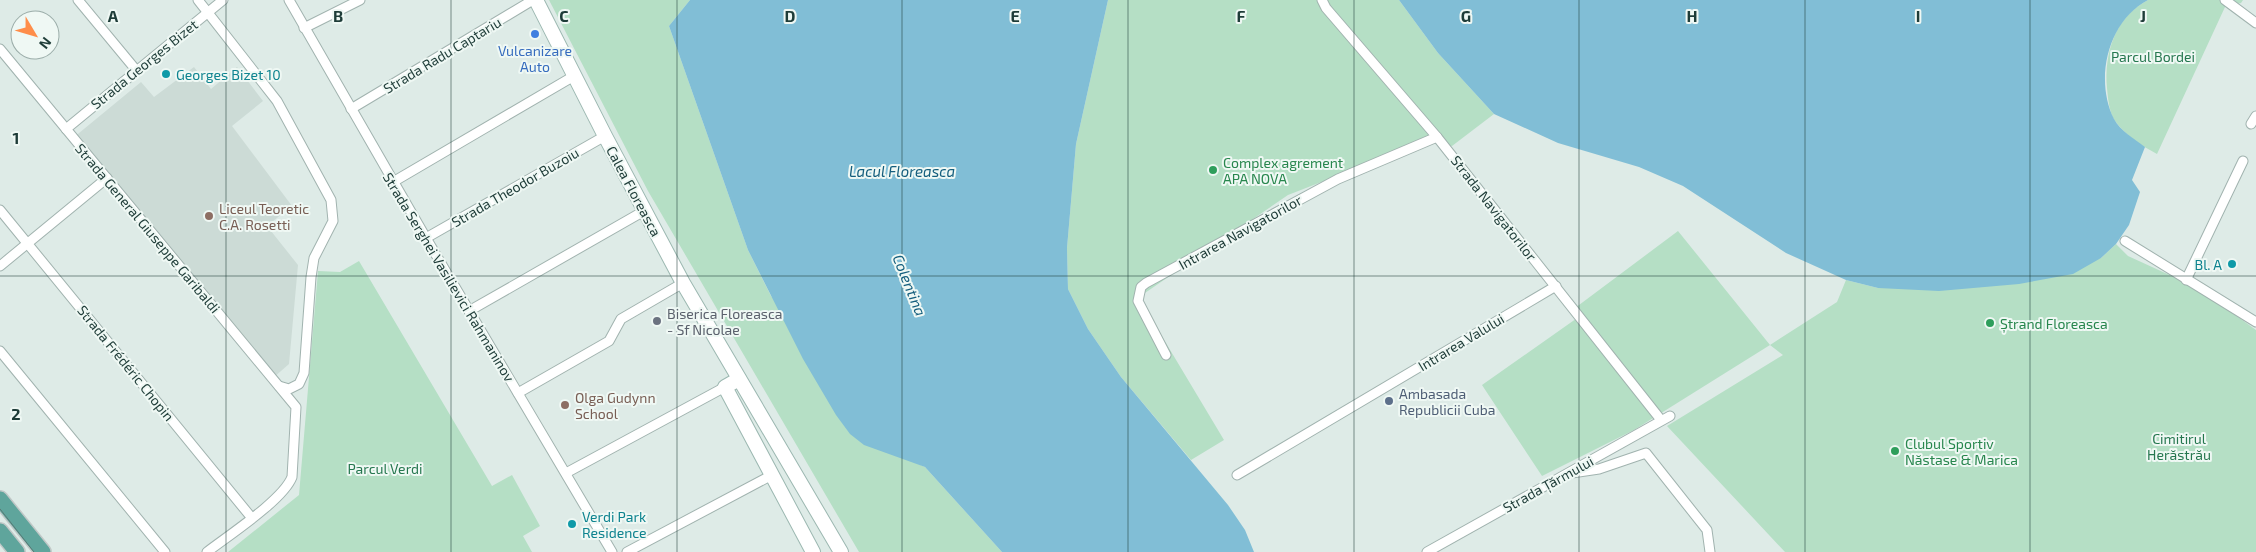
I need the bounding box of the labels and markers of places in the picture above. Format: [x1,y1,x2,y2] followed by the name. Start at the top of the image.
[529,28,541,40] marker: Vulcanizare Auto
[498,42,572,75] place label: Vulcanizare Auto
[176,66,281,83] place label: Georges Bizet 10
[160,68,172,80] marker: Georges Bizet 10
[1223,154,1343,187] place label: Complex agrement APA NOVA
[1207,164,1219,176] marker: Complex agrement APA NOVA
[219,200,309,233] place label: Liceul Teoretic C.A. Rosetti
[203,210,215,222] marker: Liceul Teoretic C.A. Rosetti
[2194,256,2222,273] place label: Bl. A
[2226,258,2238,270] marker: Bl. A
[667,305,782,338] place label: Biserica Floreasca - Sf Nicolae
[651,315,663,327] marker: Biserica Floreasca - Sf Nicolae
[2000,315,2108,333] place label: Ștrand Floreasca
[1984,317,1996,329] marker: Ștrand Floreasca
[1399,385,1495,418] place label: Ambasada Republicii Cuba
[575,389,656,422] place label: Olga Gudynn School
[1383,395,1395,407] marker: Ambasada Republicii Cuba
[559,399,571,411] marker: Olga Gudynn School
[1905,435,2018,468] place label: Clubul Sportiv Năstase & Marica
[1889,445,1901,457] marker: Clubul Sportiv Năstase & Marica
[582,508,647,541] place label: Verdi Park Residence
[566,518,578,530] marker: Verdi Park Residence

